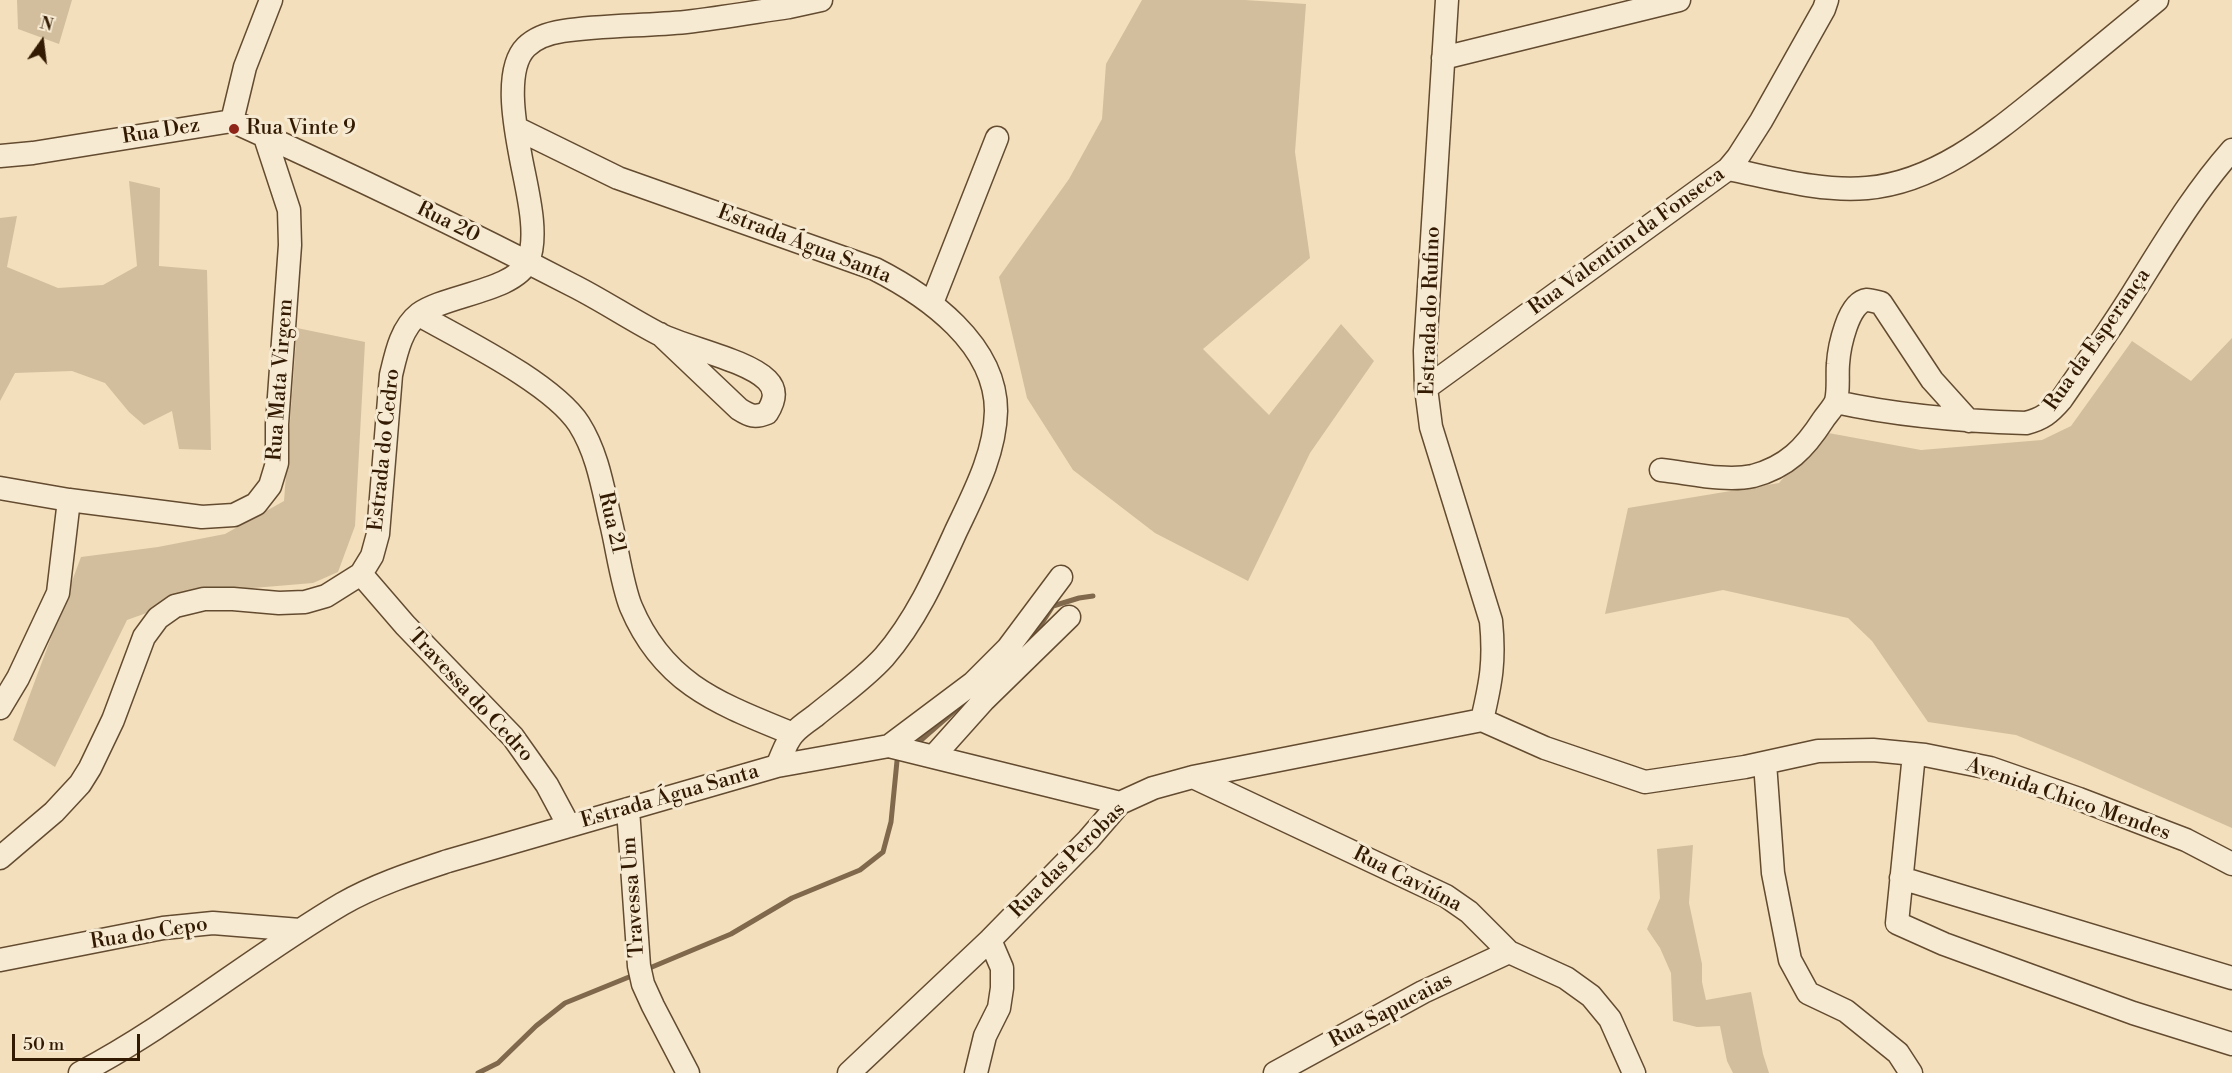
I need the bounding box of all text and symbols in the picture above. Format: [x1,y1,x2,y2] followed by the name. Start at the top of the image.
[12,12,72,72] north arrow
[38,13,55,36] text: N
[120,113,202,151] street label: Rua Dez
[246,116,356,142] place label: Rua Vinte 9
[227,122,241,136] marker: Rua Vinte 9
[1524,162,1730,322] street label: Rua Valentim da Fonseca
[412,197,484,249] street label: Rua 20
[714,200,894,290] street label: Estrada Água Santa
[1415,226,1447,396] street label: Estrada do Rufino
[2039,264,2157,416] street label: Rua da Esperança
[263,298,299,462] street label: Rua Mata Virgem
[364,367,406,533] street label: Estrada do Cedro
[592,490,630,556] street label: Rua 21
[402,624,538,768] street label: Travessa do Cedro
[1963,753,2173,847] street label: Avenida Chico Mendes
[578,760,762,834] street label: Estrada Água Santa
[1005,798,1131,924] street label: Rua das Perobas
[617,836,651,958] street label: Travessa Um
[1348,842,1466,918] street label: Rua Caviúna
[89,912,209,956] street label: Rua do Cepo
[1325,968,1457,1054] street label: Rua Sapucaias
[15,1022,142,1060] scale bar
[23,1033,64,1056] text: 50 m

